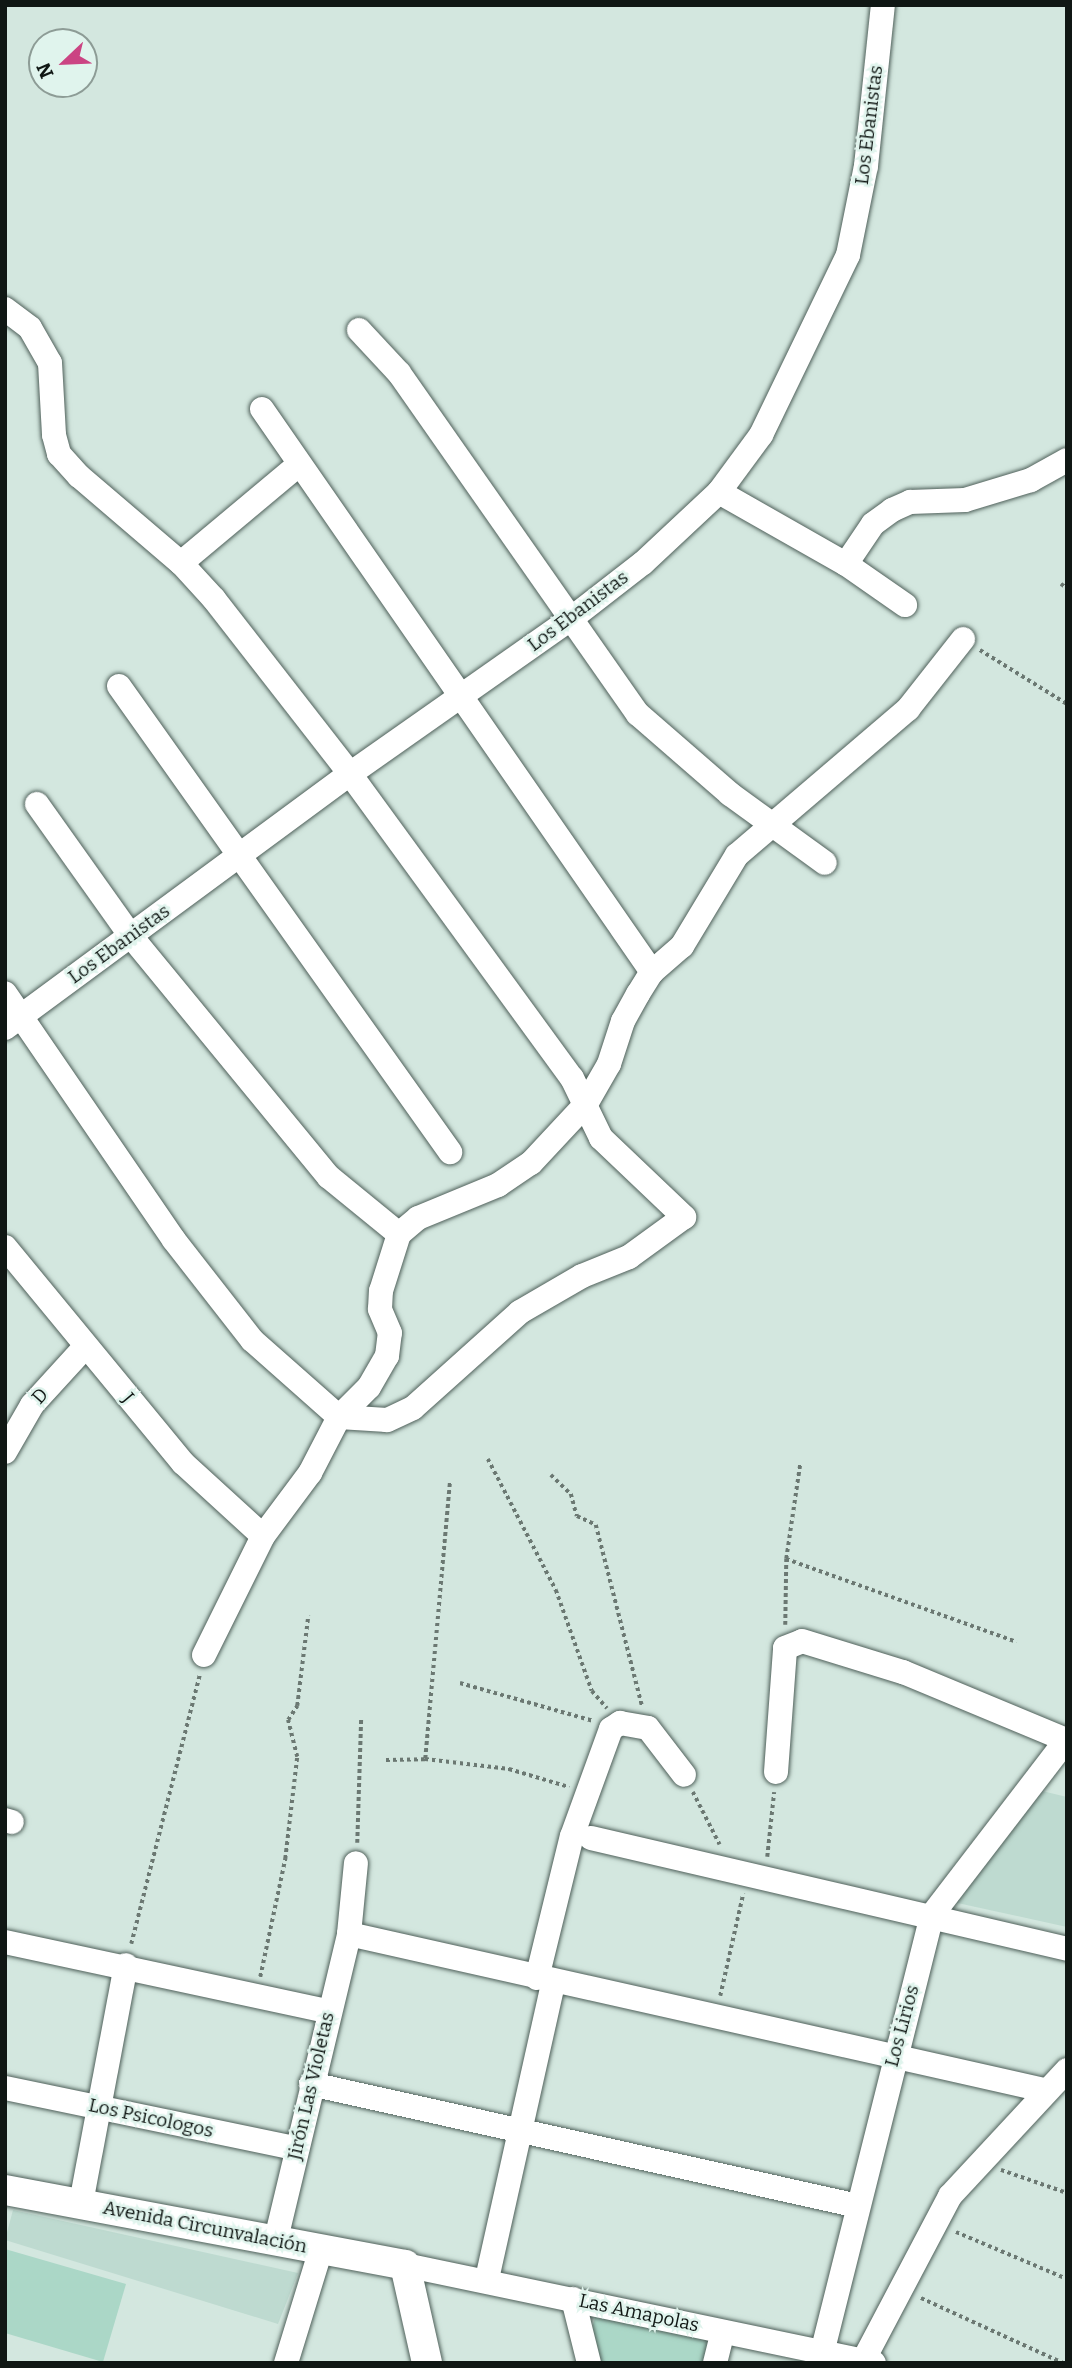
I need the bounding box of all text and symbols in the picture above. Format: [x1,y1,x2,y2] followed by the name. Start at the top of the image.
[28,28,98,98] north arrow
[32,59,59,82] text: N
[850,64,888,186] street label: Los Ebanistas
[523,566,633,656] street label: Los Ebanistas
[64,899,174,989] street label: Los Ebanistas
[27,1383,53,1409] street label: D
[117,1388,139,1408] street label: J
[880,1983,924,2069] street label: Los Lirios
[283,2010,339,2162] street label: Jirón Las Violetas
[87,2094,215,2142] street label: Los Psicologos
[101,2196,309,2258] street label: Avenida Circunvalación
[577,2289,701,2337] street label: Las Amapolas

